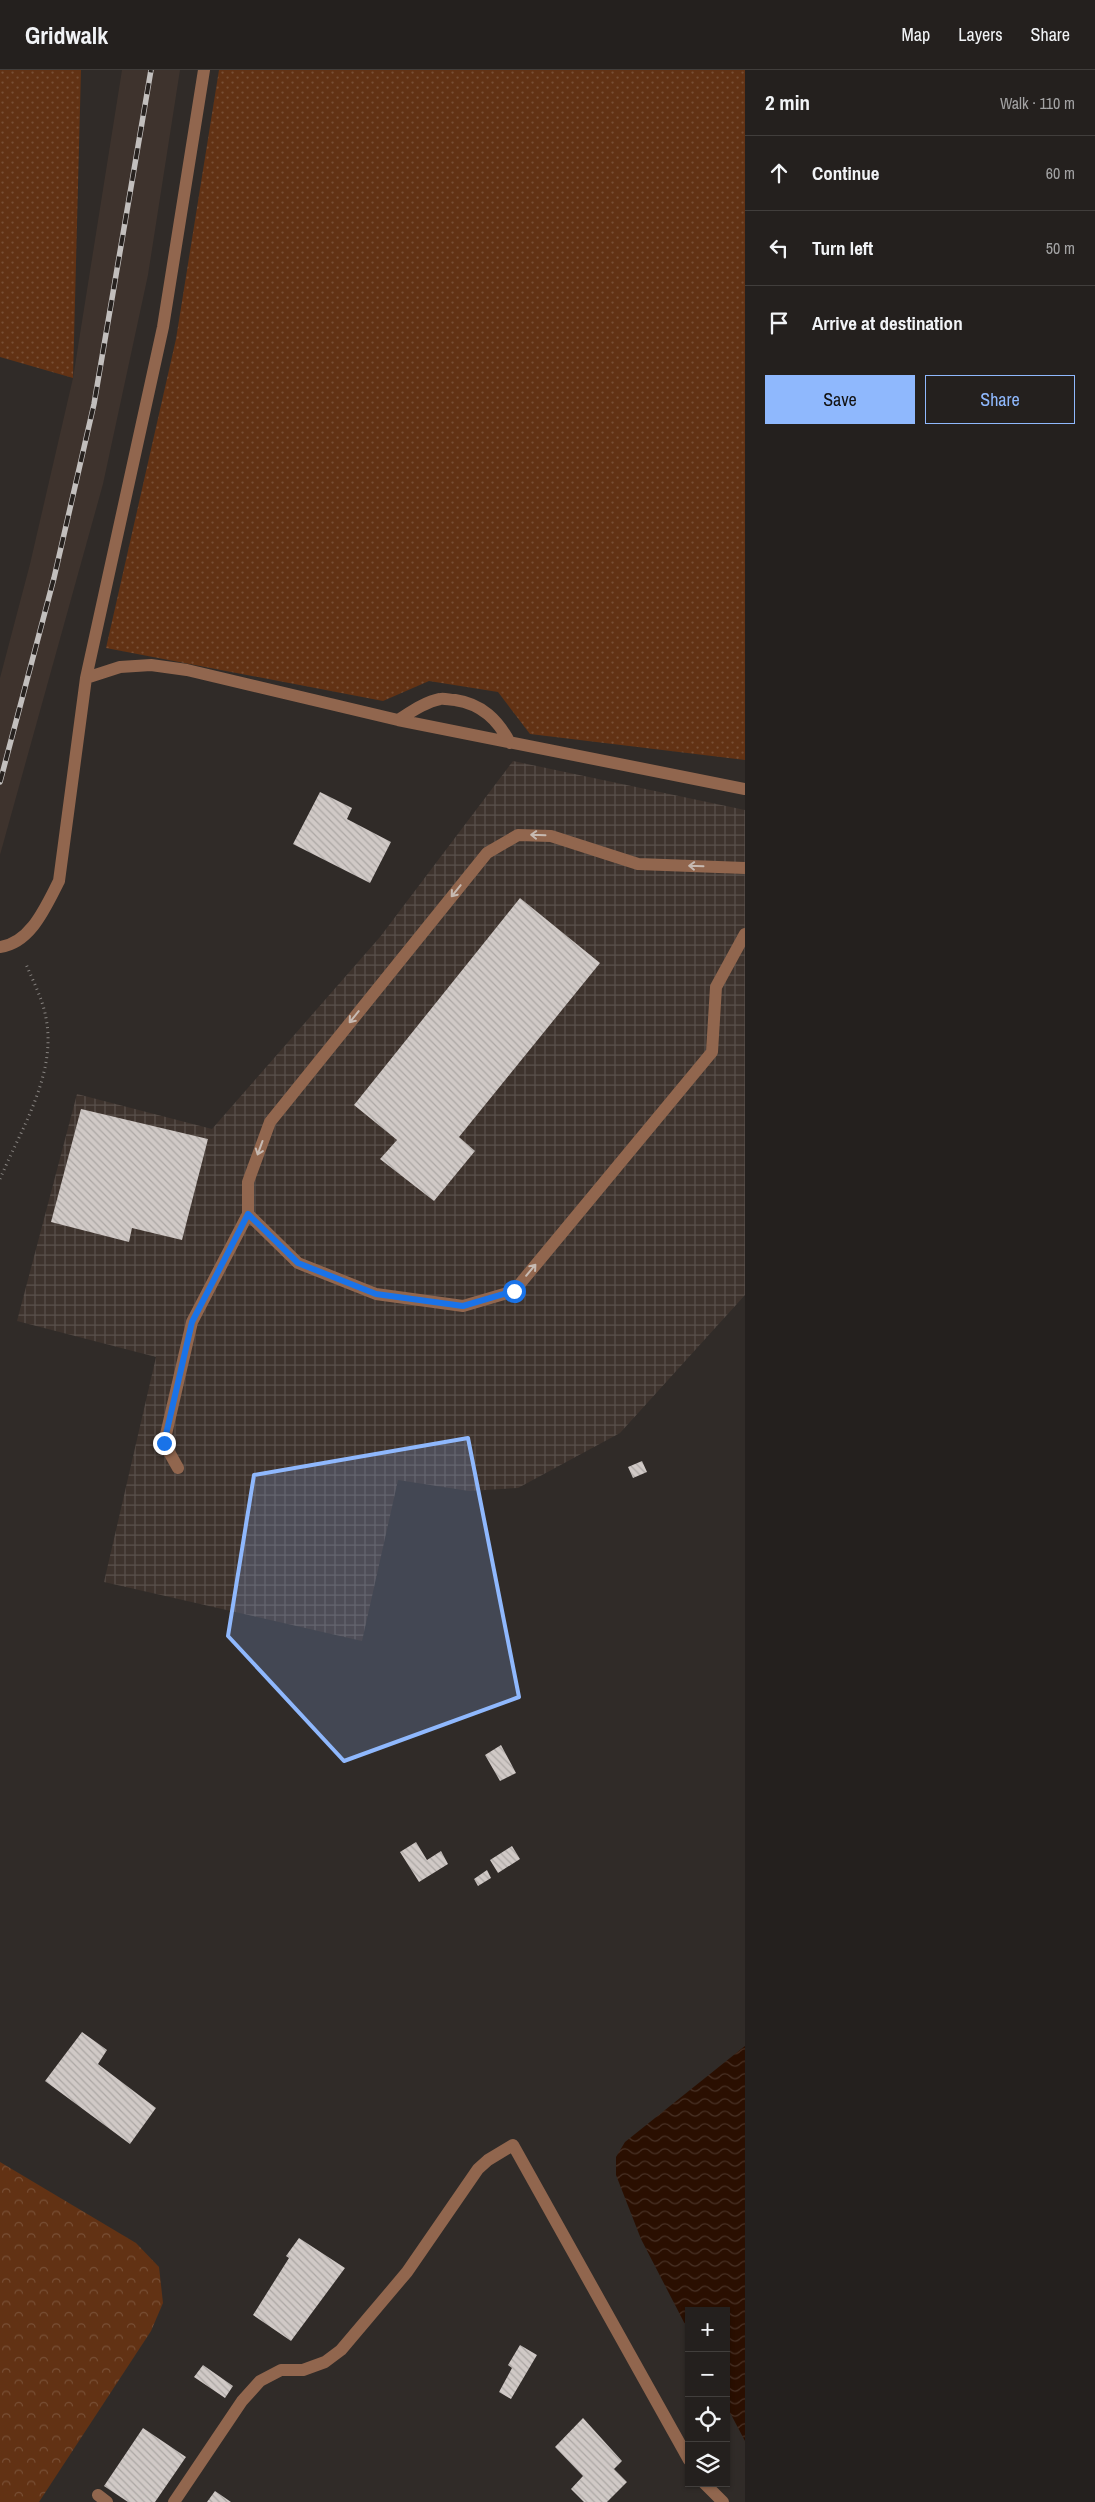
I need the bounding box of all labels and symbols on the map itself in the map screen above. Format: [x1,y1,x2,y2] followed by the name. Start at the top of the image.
[530,831,546,840] one-way arrow
[689,861,705,870] one-way arrow
[451,884,462,897] one-way arrow
[349,1010,360,1023] one-way arrow
[255,1140,264,1156] one-way arrow
[525,1263,537,1276] one-way arrow
[503,1280,526,1303] route start
[153,1432,176,1455] route end

